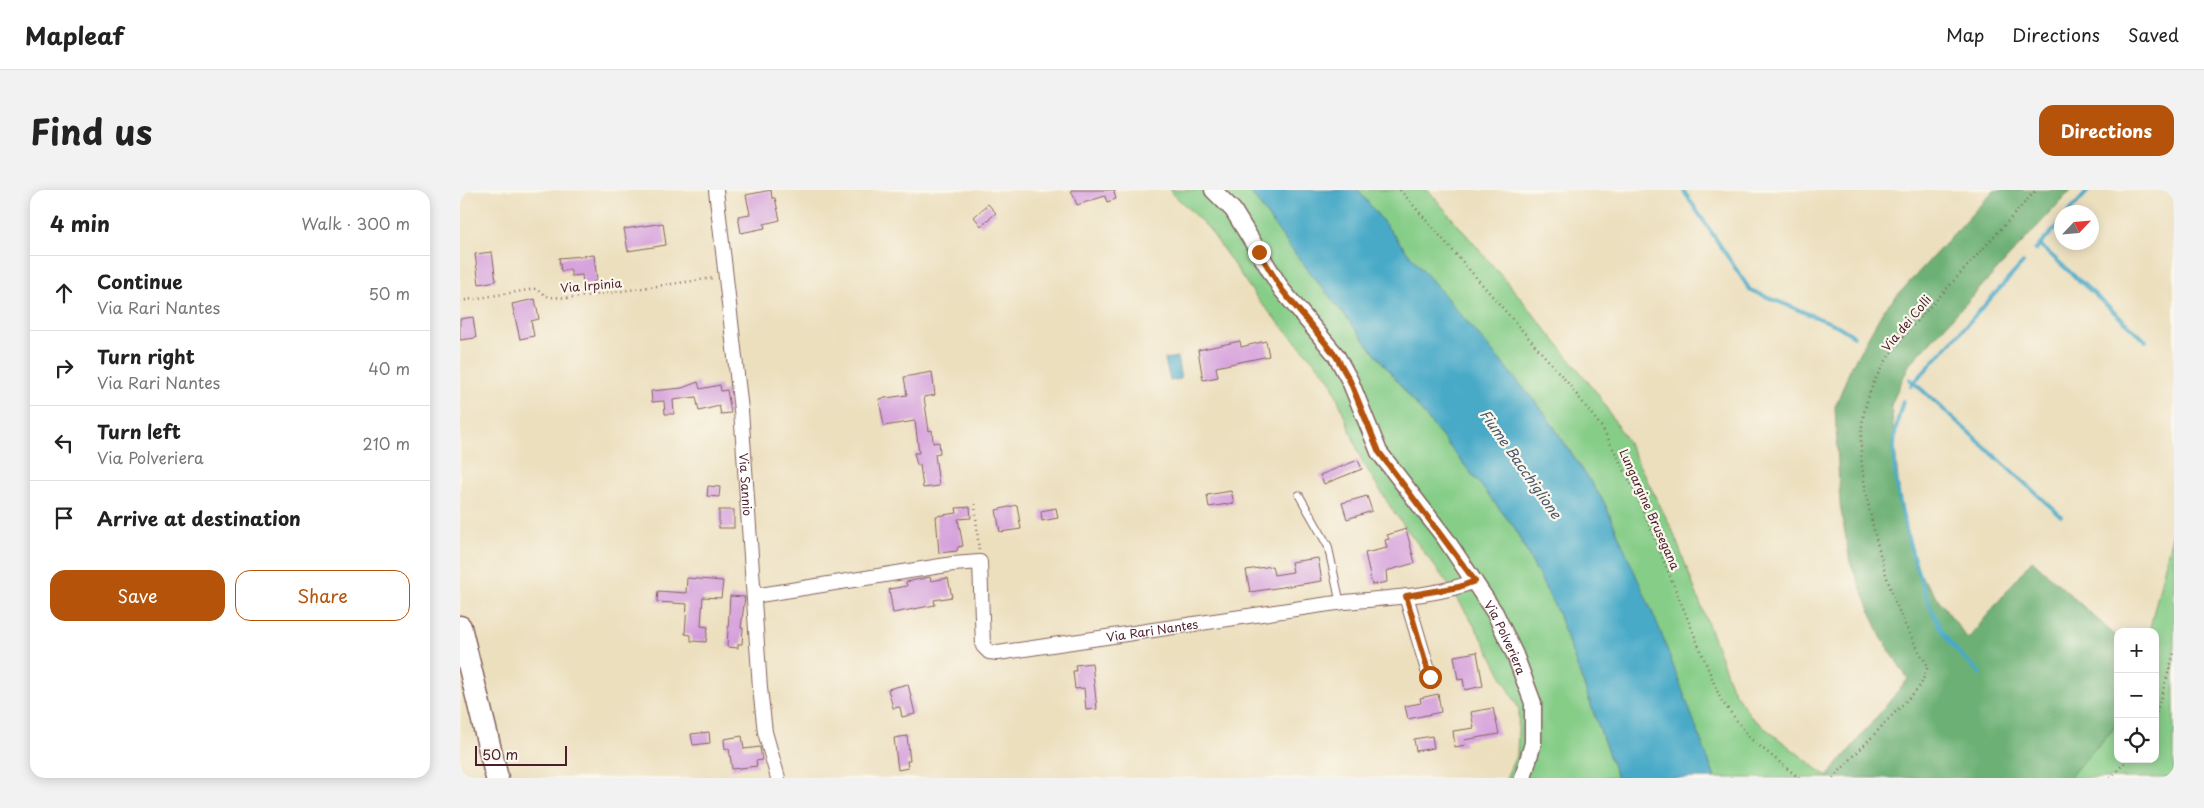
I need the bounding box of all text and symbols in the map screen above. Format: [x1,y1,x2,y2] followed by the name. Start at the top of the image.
[25,17,124,53] text: Mapleaf
[1946,21,1984,48] text: Map
[2012,21,2100,48] text: Directions
[2128,21,2179,48] text: Saved
[30,104,152,157] text: Find us
[2039,105,2174,156] button: Directions
[2054,205,2099,250] north arrow
[50,207,110,239] text: 4 min
[301,211,410,235] text: Walk · 300 m
[1248,241,1271,264] route end
[97,267,183,295] text: Continue
[560,273,623,297] street label: Via Irpinia
[50,279,78,307] icon: ahead
[369,281,410,305] text: 50 m
[1877,291,1935,355] street label: Via dei Colli
[97,295,220,319] text: Via Rari Nantes
[97,342,195,370] text: Turn right
[50,354,78,382] icon: right
[368,356,410,380] text: 40 m
[97,370,220,394] text: Via Rari Nantes
[1475,405,1567,524] water label: Fiume Bacchiglione
[97,417,181,445] text: Turn left
[50,429,78,457] icon: left
[362,431,410,455] text: 210 m
[97,445,204,469] text: Via Polveriera
[1615,446,1685,573] street label: Lungargine Brusegana
[735,452,757,517] street label: Via Sannio
[50,504,78,532] icon: arrive
[97,504,301,532] text: Arrive at destination
[50,570,225,621] button: Save
[235,570,410,621] button: Share
[1480,597,1531,678] street label: Via Polveriera
[1105,614,1200,646] street label: Via Rari Nantes
[2114,628,2159,763] map controls
[2114,628,2159,673] button: +
[1419,666,1442,689] route start
[2114,673,2159,718] button: −
[2114,718,2159,763] button: locate
[475,743,568,766] scale bar
[482,744,518,765] text: 50 m

